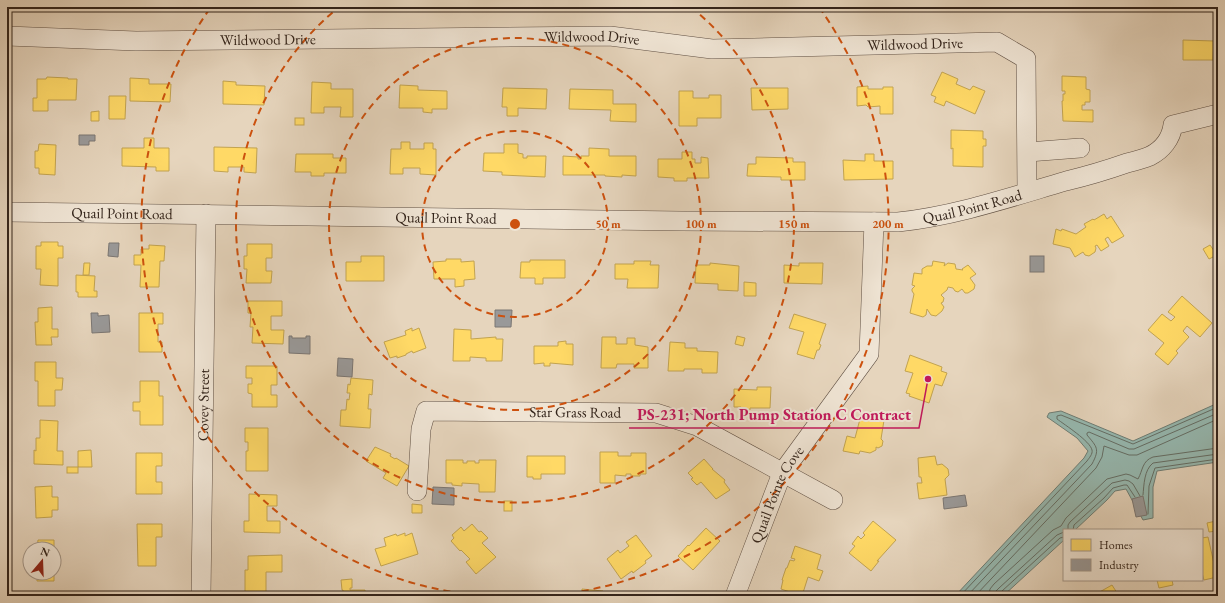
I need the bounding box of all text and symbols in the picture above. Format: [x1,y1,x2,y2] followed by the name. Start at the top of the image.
[544,26,641,49] street label: Wildwood Drive
[220,29,316,49] street label: Wildwood Drive
[867,33,963,54] street label: Wildwood Drive
[921,185,1024,227] street label: Quail Point Road
[71,203,173,223] street label: Quail Point Road
[395,207,497,228] street label: Quail Point Road
[595,216,621,232] text: 50 m
[685,216,717,232] text: 100 m
[778,216,810,232] text: 150 m
[872,216,904,232] text: 200 m
[508,217,522,231] centre of rings
[193,368,213,441] street label: Covey Street
[629,400,919,428] callout: PS-231; North Pump Station C Contract
[529,402,622,422] street label: Star Grass Road
[637,404,911,425] text: PS-231; North Pump Station C Contract
[746,442,808,546] street label: Quail Pointe Cove
[1063,529,1203,581] legend
[1099,537,1133,553] text: Homes
[22,541,62,581] north arrow
[39,543,52,560] text: N
[1099,557,1139,573] text: Industry

